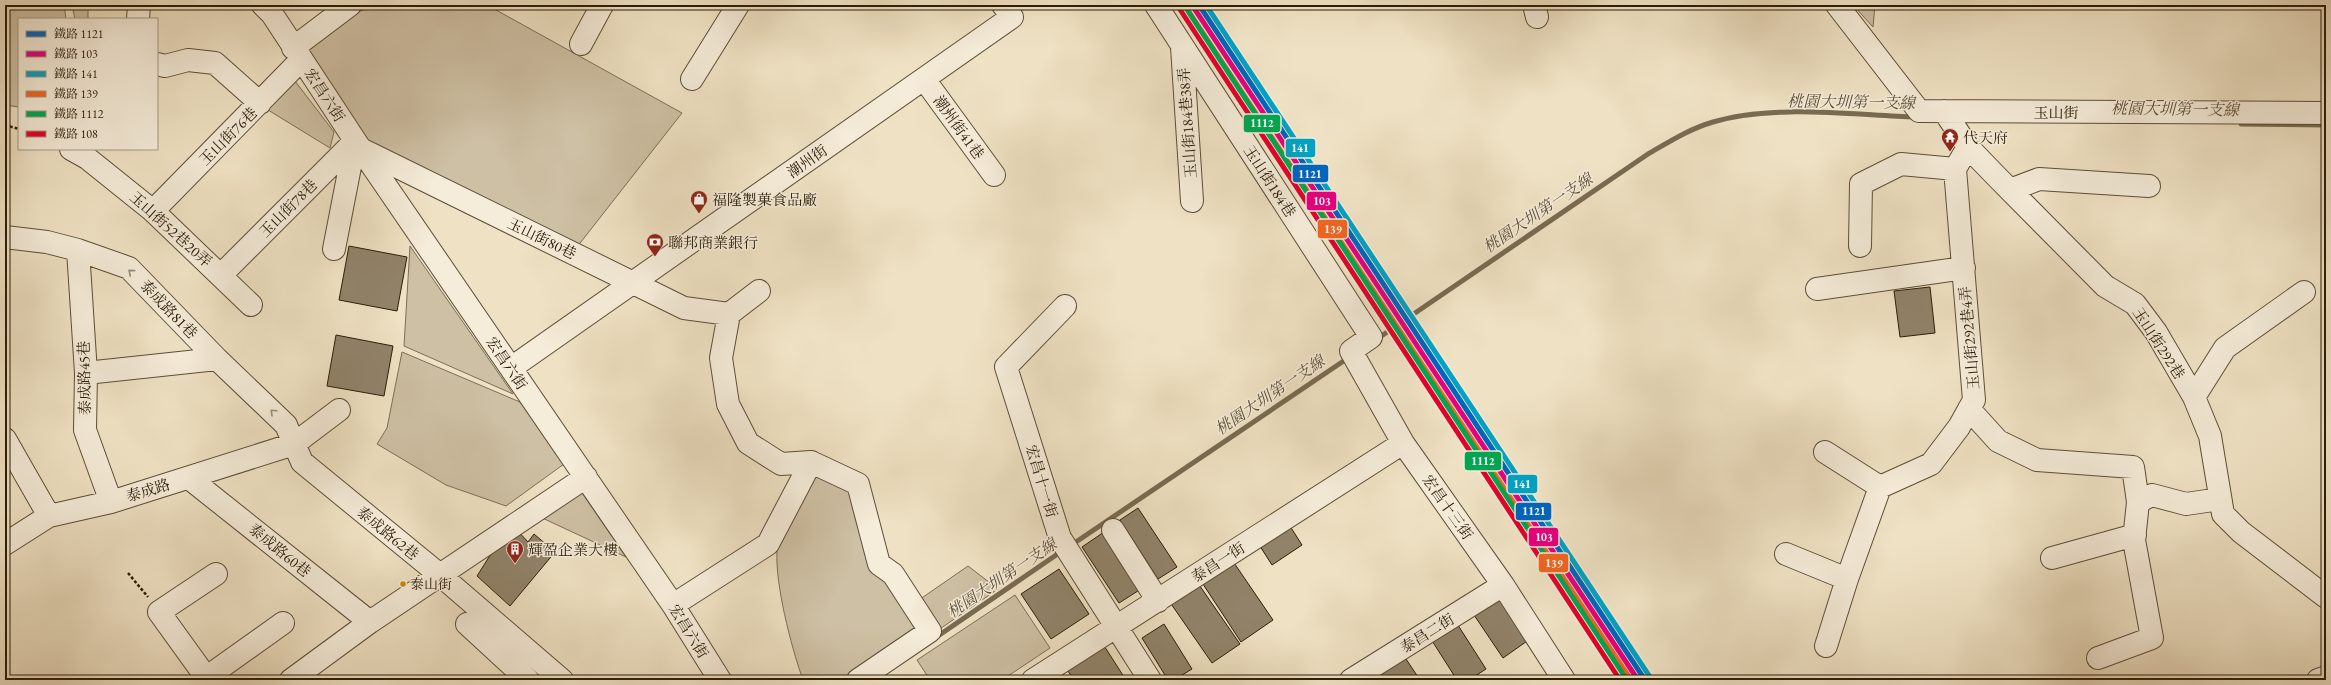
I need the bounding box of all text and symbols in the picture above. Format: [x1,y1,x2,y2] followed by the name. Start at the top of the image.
[18,18,158,150] legend
[54,26,104,42] text: 鐵路 1121
[54,46,98,62] text: 鐵路 103
[301,65,349,125] street label: 宏昌六街
[54,66,98,82] text: 鐵路 141
[1174,67,1200,179] street label: 玉山街184巷38弄
[54,86,98,102] text: 鐵路 139
[1787,90,1917,114] water label: 桃園大圳第一支線
[929,91,989,163] street label: 潮州街41巷
[2111,97,2241,121] water label: 桃園大圳第一支線
[195,103,261,169] street label: 玉山街76巷
[2033,103,2079,122] street label: 玉山街
[54,106,104,122] text: 鐵路 1112
[1243,114,1281,133] line badge: 1112
[1250,116,1274,130] text: 1112
[54,126,98,142] text: 鐵路 108
[1940,127,1960,152] temple icon: 代天府
[1963,128,2008,147] place label: 代天府
[1285,138,1316,158] line badge: 141
[783,140,831,182] street label: 潮州街
[1291,141,1309,155] text: 141
[1240,142,1300,220] street label: 玉山街184巷
[1292,164,1329,183] line badge: 1121
[1298,167,1322,181] text: 1121
[1479,167,1599,257] water label: 桃園大圳第一支線
[255,175,321,241] street label: 玉山街78巷
[126,187,216,271] street label: 玉山街52巷20弄
[689,189,709,214] shop icon: 福隆製菓食品廠
[712,190,817,209] place label: 福隆製菓食品廠
[1306,191,1337,211] line badge: 103
[1313,194,1331,208] text: 103
[504,213,580,263] street label: 玉山街80巷
[1317,219,1348,239] line badge: 139
[1324,222,1342,236] text: 139
[645,232,665,257] bank icon: 聯邦商業銀行
[668,233,758,252] place label: 聯邦商業銀行
[128,269,136,276] one-way arrow
[136,276,202,342] street label: 泰成路81巷
[1955,285,1983,391] street label: 玉山街292巷4弄
[2129,304,2189,382] street label: 玉山街292巷
[482,333,532,393] street label: 宏昌六街
[74,341,94,415] street label: 泰成路45巷
[1211,349,1331,439] water label: 桃園大圳第一支線
[270,409,278,417] one-way arrow
[1022,442,1062,520] street label: 宏昌十一街
[1464,451,1502,471] line badge: 1112
[1471,454,1495,468] text: 1112
[1419,471,1477,543] street label: 宏昌十三街
[124,474,172,506] street label: 泰成路
[1507,474,1538,494] line badge: 141
[1513,477,1531,491] text: 141
[353,502,423,564] street label: 泰成路62巷
[1515,502,1552,521] line badge: 1121
[1522,504,1546,518] text: 1121
[245,519,315,581] street label: 泰成路60巷
[1528,527,1559,547] line badge: 103
[1535,530,1553,544] text: 103
[943,532,1063,622] water label: 桃園大圳第一支線
[1188,538,1248,586] street label: 泰昌一街
[505,539,525,564] building icon: 輝盈企業大樓
[528,540,618,559] place label: 輝盈企業大樓
[1538,553,1569,573] line badge: 139
[1545,556,1563,570] text: 139
[410,575,452,593] place label: 泰山街
[398,579,408,589] marker: 泰山街
[665,601,713,661] street label: 宏昌六街
[1397,609,1457,657] street label: 泰昌二街

